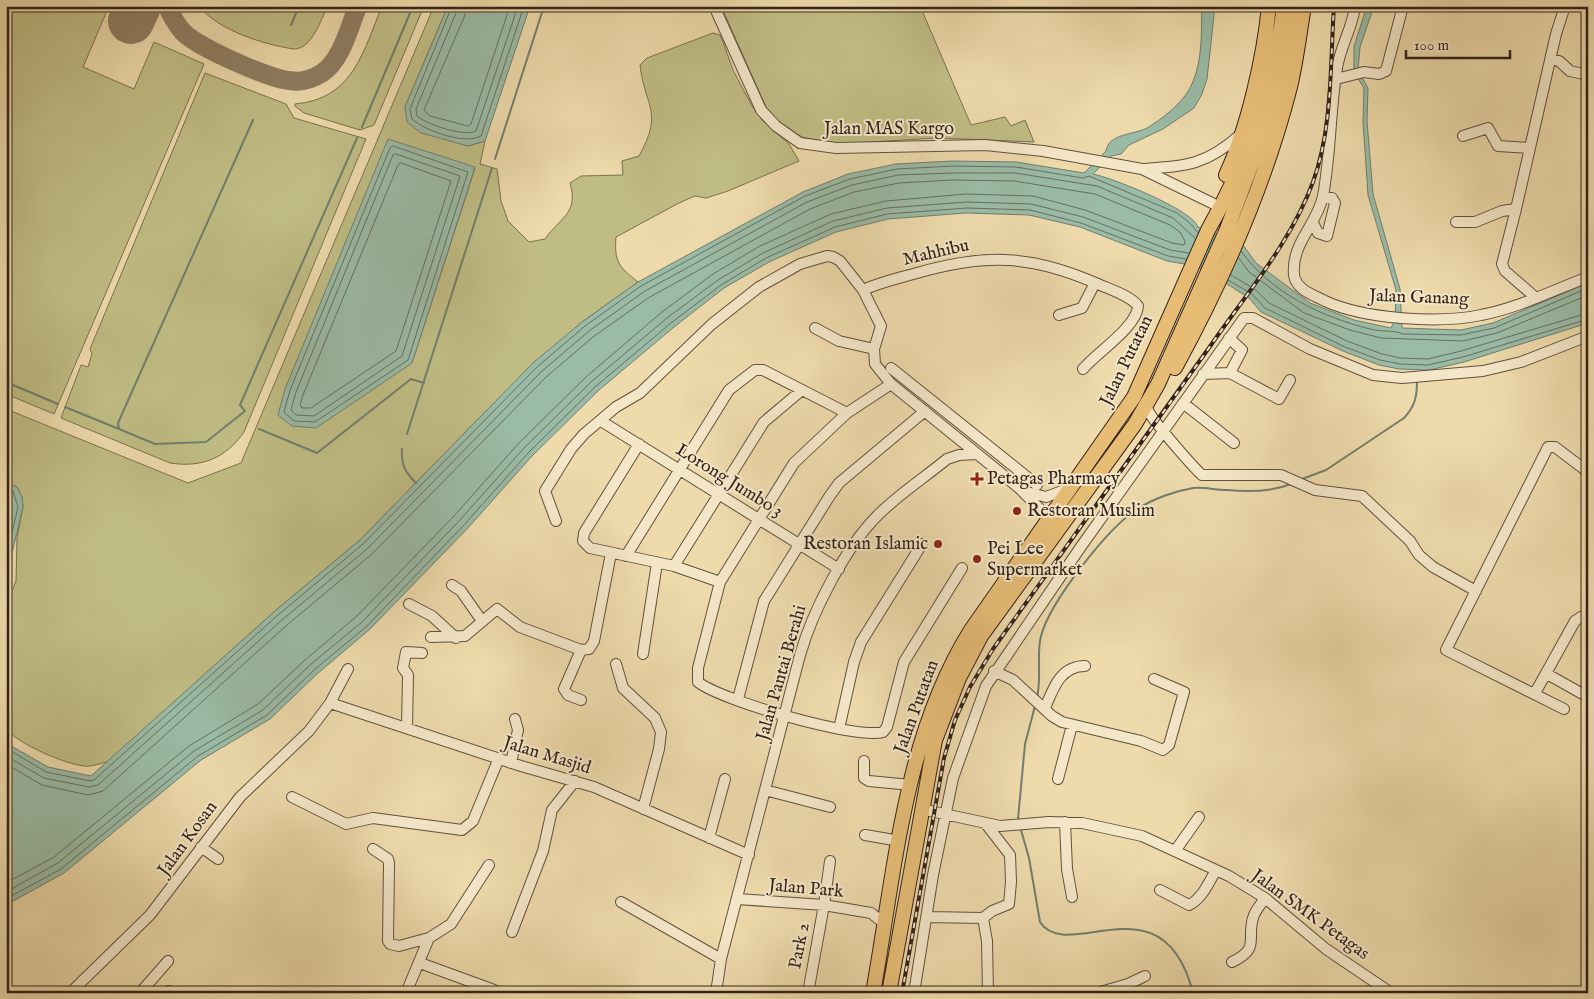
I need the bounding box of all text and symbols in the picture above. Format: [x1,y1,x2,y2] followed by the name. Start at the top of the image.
[1406,28,1510,60] scale bar
[1414,36,1450,55] text: 100 m
[822,118,954,141] street label: Jalan MAS Kargo
[901,234,971,272] street label: Mahhibu
[1367,285,1469,311] street label: Jalan Ganang
[1094,311,1159,412] street label: Jalan Putatan
[671,439,787,523] street label: Lorong Jumbo 3
[987,468,1120,491] place label: Petagas Pharmacy
[971,473,983,485] marker: Petagas Pharmacy
[1027,500,1155,523] place label: Restoran Muslim
[1011,505,1023,517] marker: Restoran Muslim
[803,533,928,556] place label: Restoran Islamic
[932,538,944,550] marker: Restoran Islamic
[987,538,1082,582] place label: Pei Lee Supermarket
[971,553,983,565] marker: Pei Lee Supermarket
[751,602,812,745] street label: Jalan Pantai Berahi
[889,657,945,759] street label: Jalan Putatan
[498,731,594,780] street label: Jalan Masjid
[152,797,223,883] street label: Jalan Kosan
[1245,863,1373,966] street label: Jalan SMK Petagas
[766,874,845,904] street label: Jalan Park
[784,921,816,971] street label: Park 2

